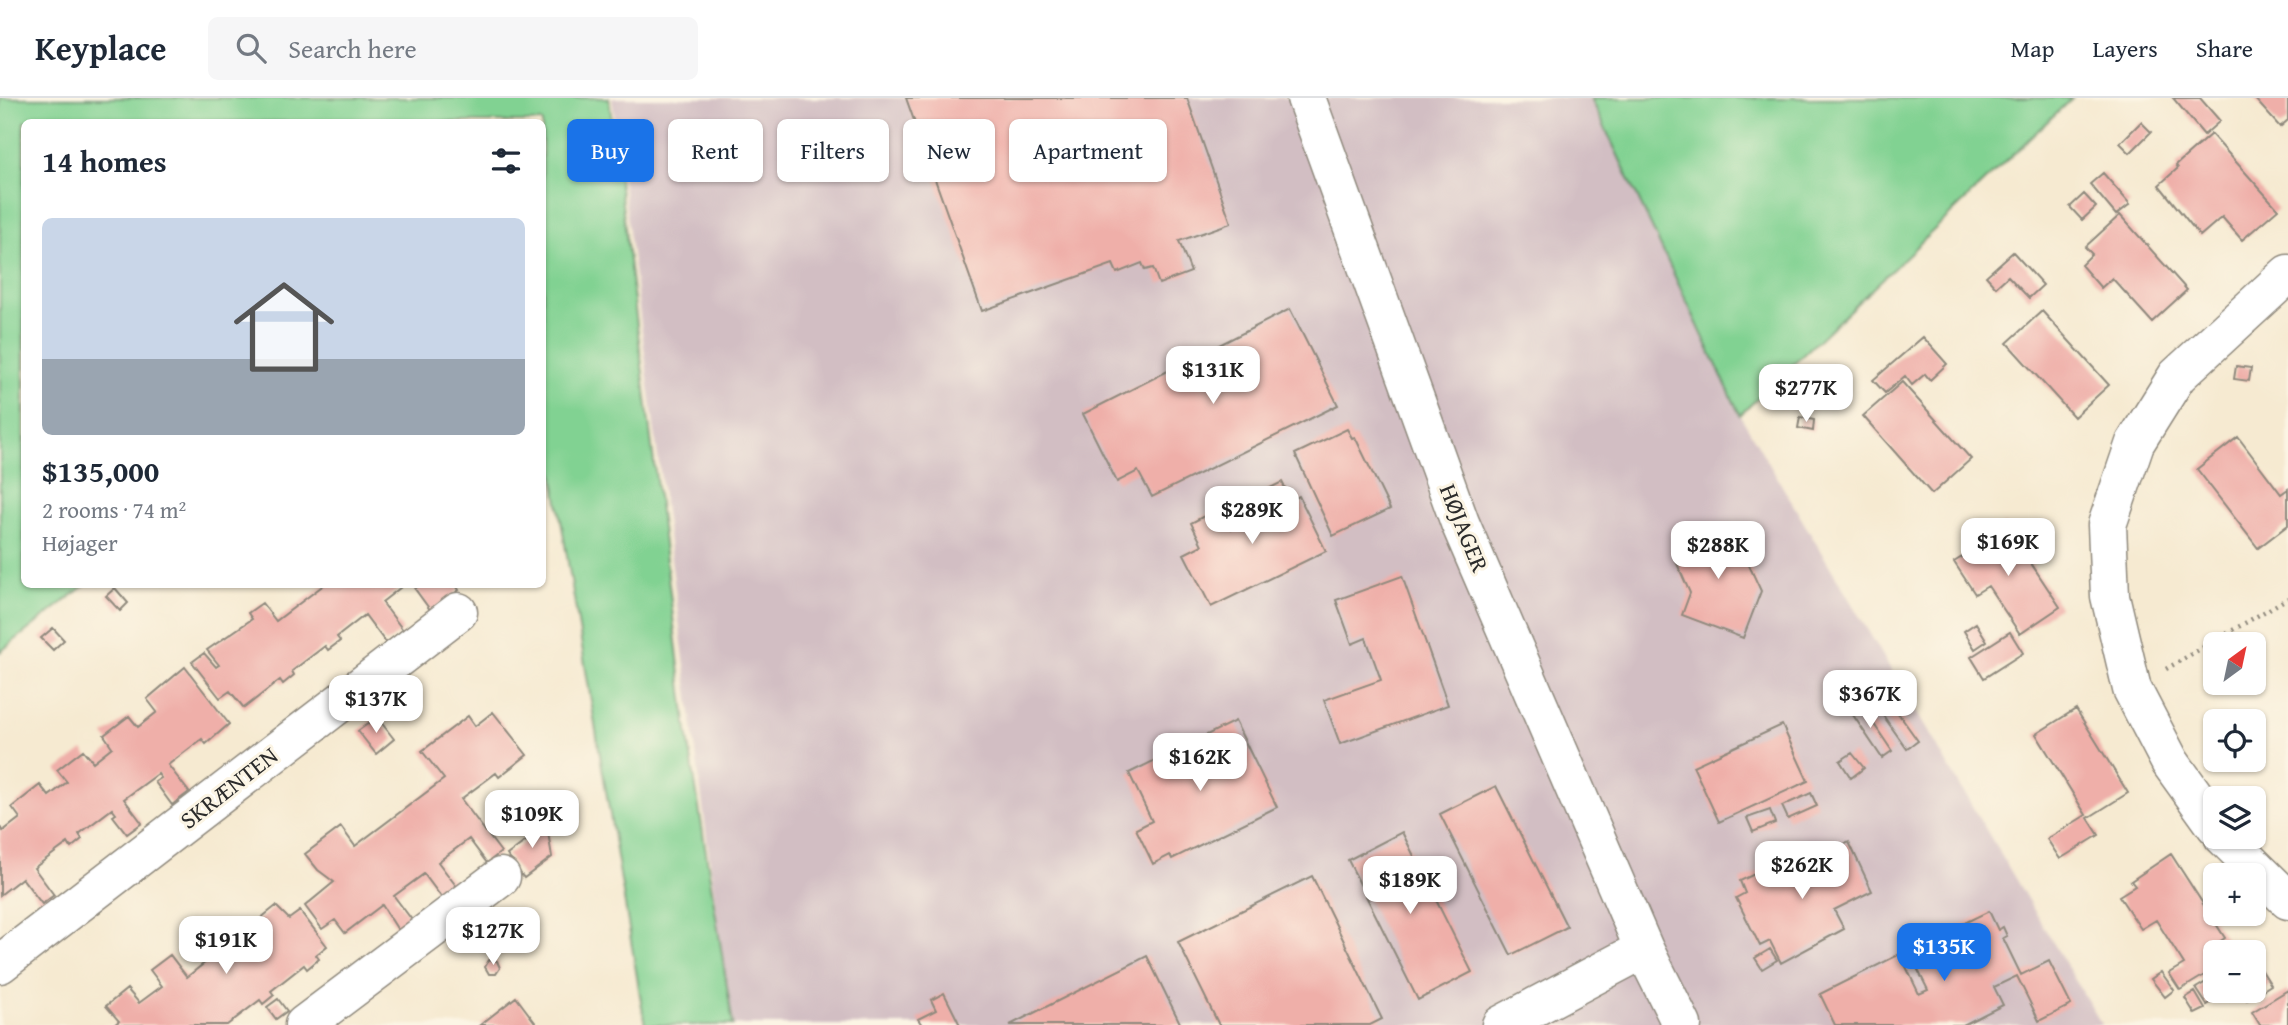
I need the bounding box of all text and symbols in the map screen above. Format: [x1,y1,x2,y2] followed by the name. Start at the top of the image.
[208,17,698,80] search box
[35,24,166,72] text: Keyplace
[232,29,270,67] icon: search
[288,29,417,68] text: Search here
[2011,31,2054,66] text: Map
[2092,31,2158,66] text: Layers
[2196,31,2253,66] text: Share
[567,119,654,182] chip: Buy
[668,119,763,182] chip: Rent
[777,119,889,182] chip: Filters
[903,119,995,182] chip: New
[1009,119,1167,182] chip: Apartment
[42,139,167,183] text: 14 homes
[487,142,525,180] icon: filters
[221,264,347,390] icon: home
[1164,346,1262,406] pin: $131K
[1182,352,1244,385] text: $131K
[1757,364,1855,424] pin: $277K
[1775,370,1837,403] text: $277K
[42,449,159,493] text: $135,000
[1431,478,1498,577] street label: HØJAGER
[1203,486,1301,546] pin: $289K
[1221,492,1283,525] text: $289K
[42,493,186,526] text: 2 rooms · 74 m²
[1959,518,2057,578] pin: $169K
[1669,522,1767,581] pin: $288K
[1977,524,2039,557] text: $169K
[42,526,118,559] text: Højager
[1687,527,1749,560] text: $288K
[2203,632,2266,695] north arrow
[2203,632,2266,1003] map controls
[1821,670,1919,730] pin: $367K
[327,676,425,735] pin: $137K
[1839,676,1901,709] text: $367K
[345,681,407,714] text: $137K
[2203,709,2266,772] button: locate
[1151,734,1249,793] pin: $162K
[172,738,285,837] street label: SKRÆNTEN
[1169,739,1231,772] text: $162K
[2203,786,2266,849] button: layers
[483,790,581,850] pin: $109K
[501,796,563,829] text: $109K
[1753,842,1851,901] pin: $262K
[1771,847,1833,880] text: $262K
[1361,856,1459,916] pin: $189K
[1379,862,1441,895] text: $189K
[2203,863,2266,926] button: +
[444,908,542,967] pin: $127K
[462,913,524,946] text: $127K
[177,916,275,976] pin: $191K
[195,922,257,955] text: $191K
[1895,924,1993,983] pin: $135K
[1913,929,1975,962] text: $135K
[2203,940,2266,1003] button: −

